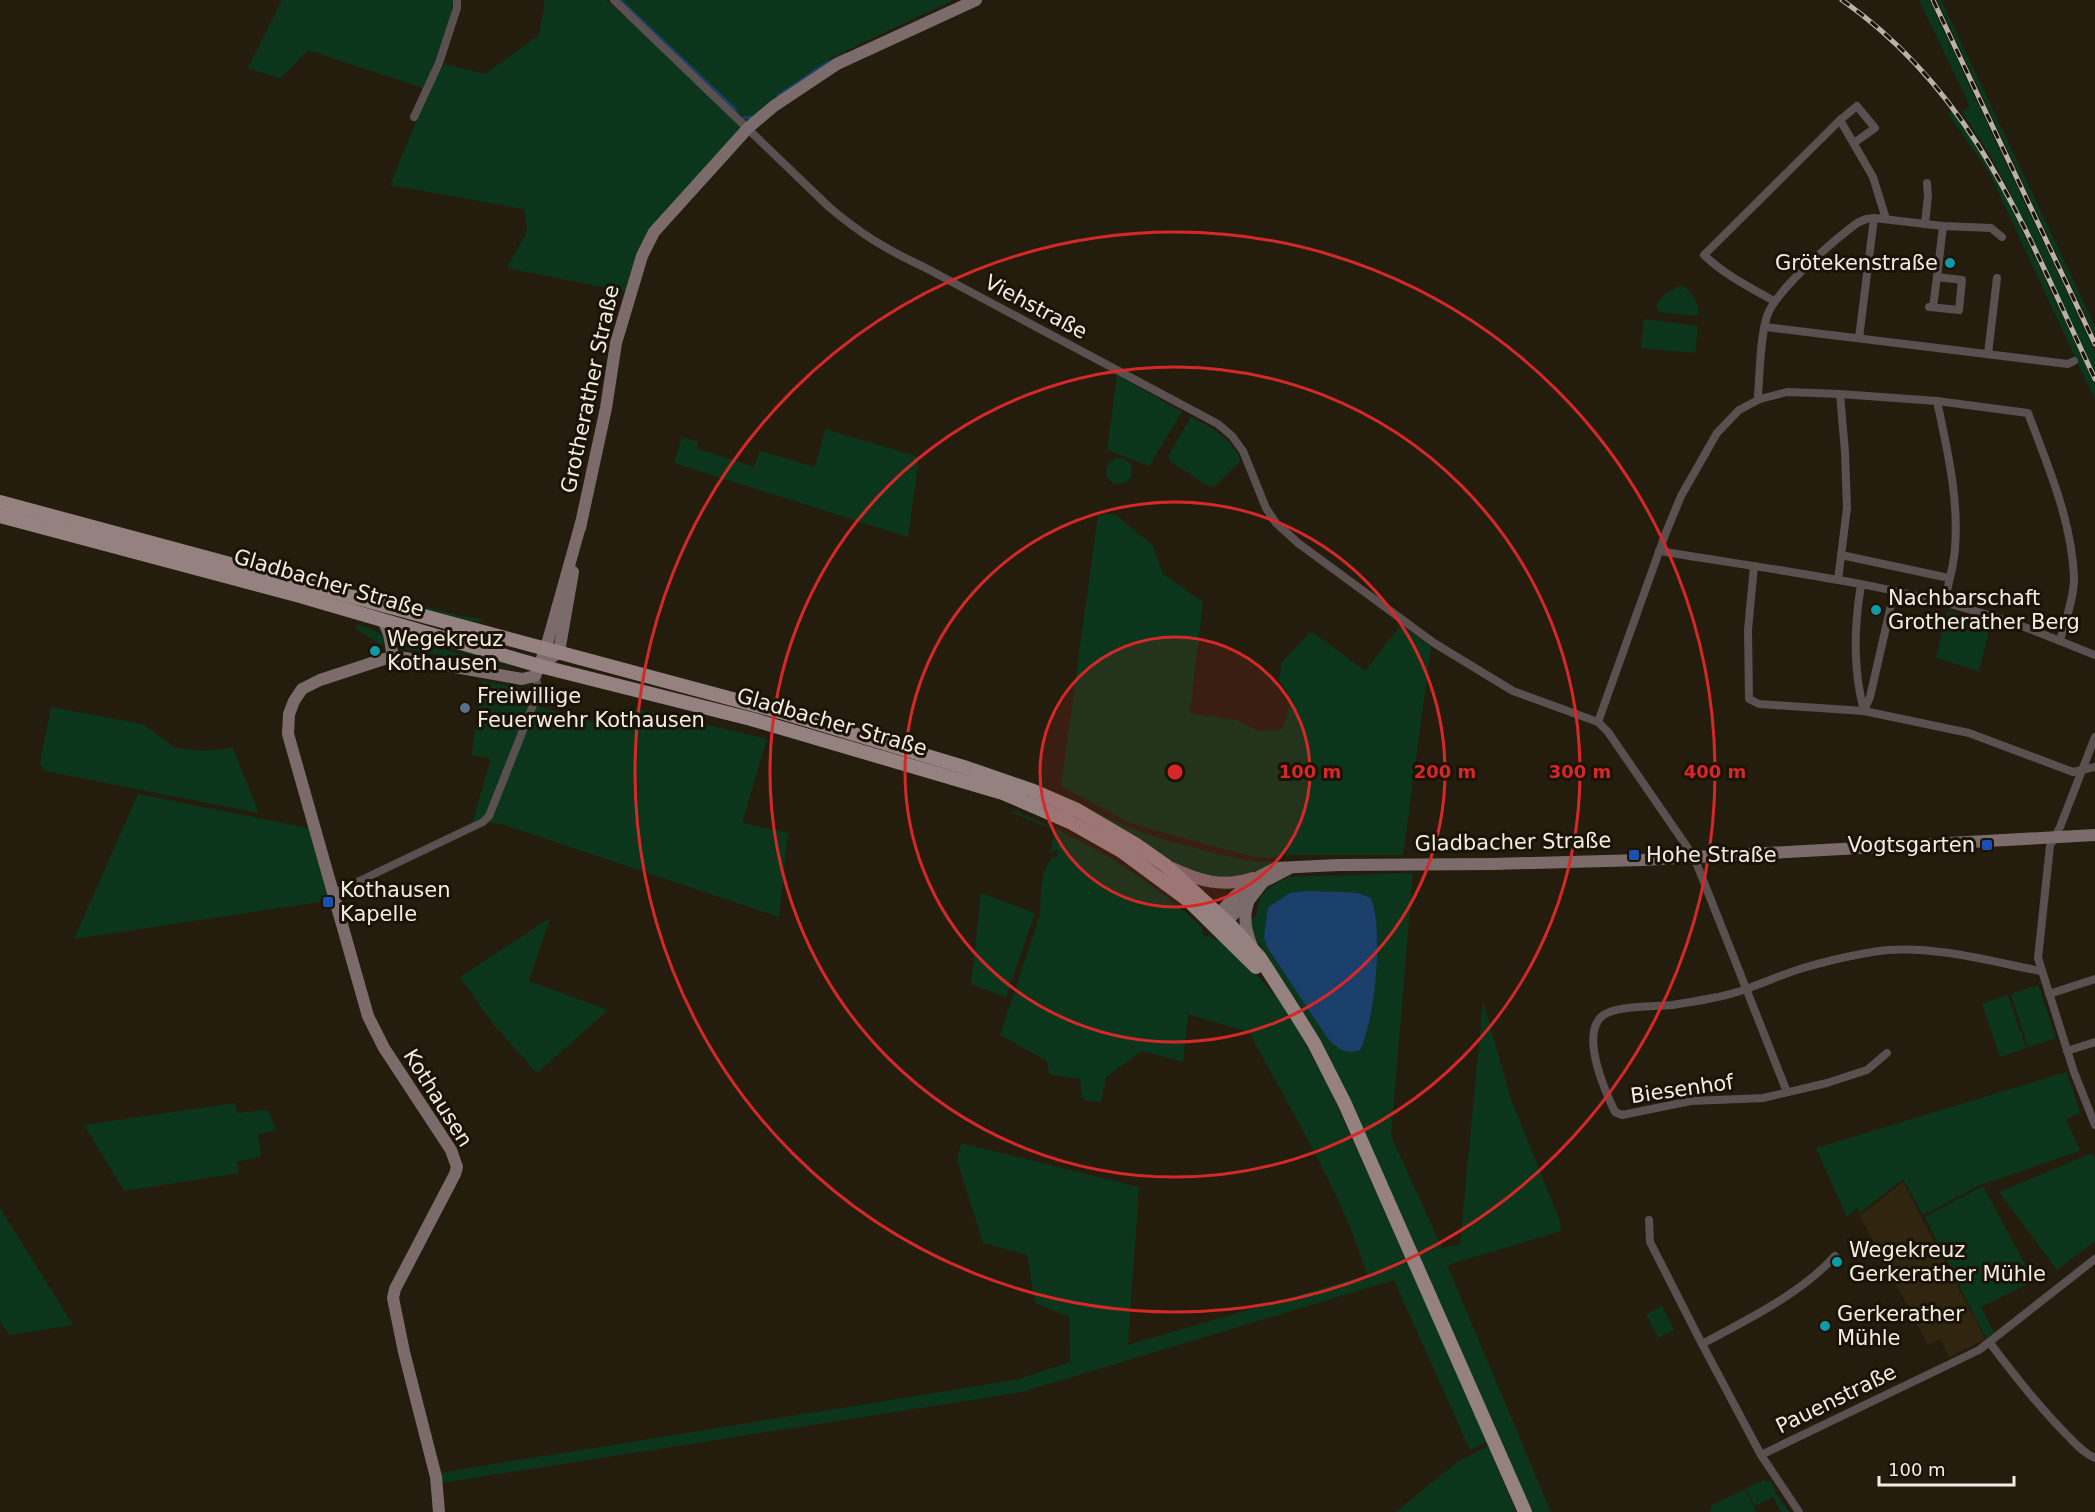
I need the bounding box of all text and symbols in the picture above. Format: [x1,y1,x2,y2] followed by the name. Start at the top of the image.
[1775,251,1938,275] place label: Grötekenstraße
[1943,256,1957,270] marker: Grötekenstraße
[981,270,1091,344] street label: Viehstraße
[556,283,624,495] street label: Grotherather Straße
[231,544,427,622] street label: Gladbacher Straße
[1888,586,2080,634] place label: Nachbarschaft Grotherather Berg
[1869,603,1883,617] marker: Nachbarschaft Grotherather Berg
[387,627,503,675] place label: Wegekreuz Kothausen
[368,644,382,658] marker: Wegekreuz Kothausen
[734,683,930,761] street label: Gladbacher Straße
[477,684,705,732] place label: Freiwillige Feuerwehr Kothausen
[458,701,472,715] marker: Freiwillige Feuerwehr Kothausen
[1279,761,1341,782] text: 100 m
[1414,761,1476,782] text: 200 m
[1549,761,1611,782] text: 300 m
[1684,761,1746,782] text: 400 m
[1165,762,1185,782] centre of rings
[1414,828,1612,856] street label: Gladbacher Straße
[1848,833,1975,857] place label: Vogtsgarten
[1980,838,1994,852] marker: Vogtsgarten
[1646,843,1777,867] place label: Hohe Straße
[1627,848,1641,862] marker: Hohe Straße
[340,878,450,926] place label: Kothausen Kapelle
[321,895,335,909] marker: Kothausen Kapelle
[399,1045,477,1151] street label: Kothausen
[1629,1070,1736,1108] street label: Biesenhof
[1849,1238,2046,1286] place label: Wegekreuz Gerkerather Mühle
[1830,1255,1844,1269] marker: Wegekreuz Gerkerather Mühle
[1837,1302,1964,1350] place label: Gerkerather Mühle
[1818,1319,1832,1333] marker: Gerkerather Mühle
[1772,1360,1900,1438] street label: Pauenstraße
[1879,1449,2014,1487] scale bar
[1888,1459,1946,1480] text: 100 m

